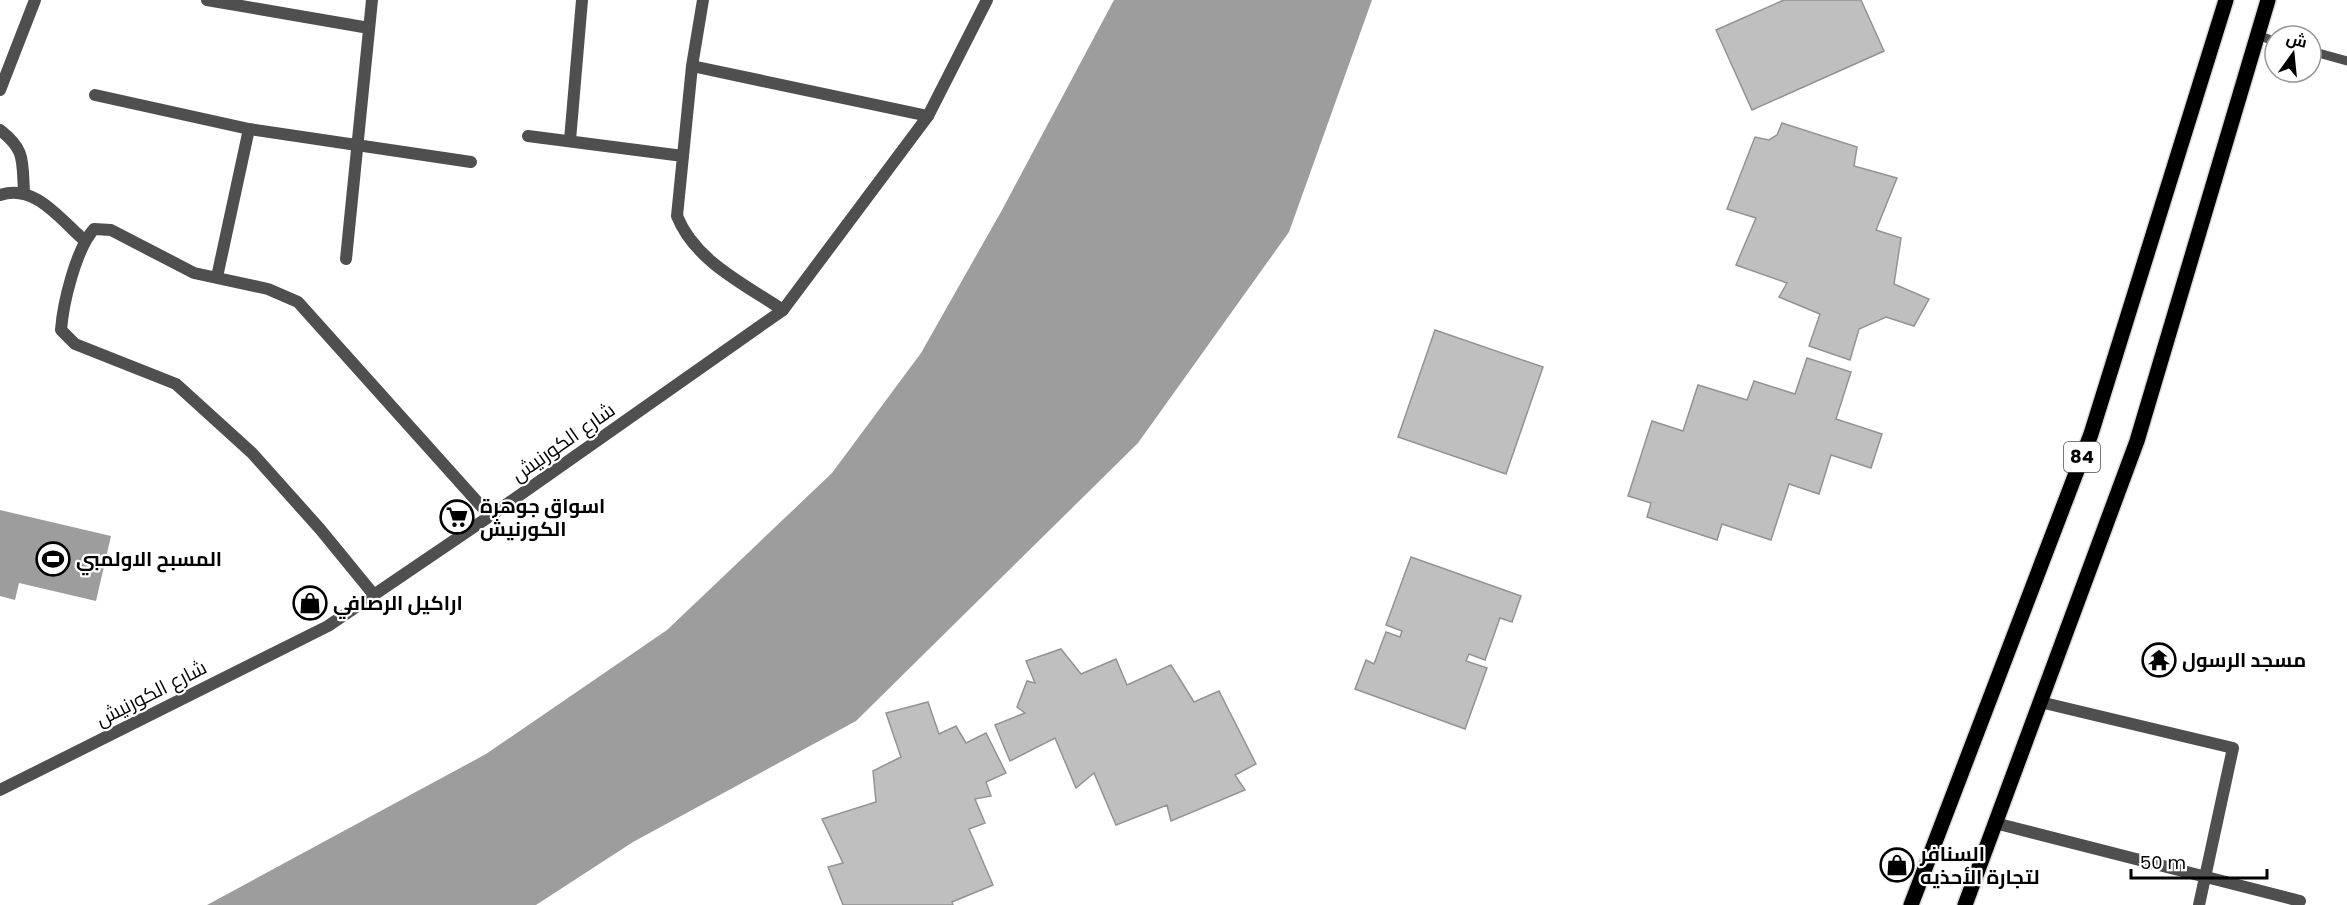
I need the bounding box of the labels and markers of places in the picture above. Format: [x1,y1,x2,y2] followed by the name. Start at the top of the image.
[480,492,605,543] place label: اسواق جوهرة الكورنيش
[439,499,475,535] supermarket icon: اسواق جوهرة الكورنيش
[35,541,71,577] sports icon: المسبح الاولمبي
[76,545,222,576] place label: المسبح الاولمبي
[292,585,328,621] shop icon: اراكيل الرصافي
[333,589,463,619] place label: اراكيل الرصافي
[2141,642,2177,678] temple icon: مسجد الرسول
[2182,646,2306,674] place label: مسجد الرسول
[1919,840,2039,891] place label: السنافر لتجارة الأحذيه
[1879,847,1915,883] shop icon: السنافر لتجارة الأحذيه

